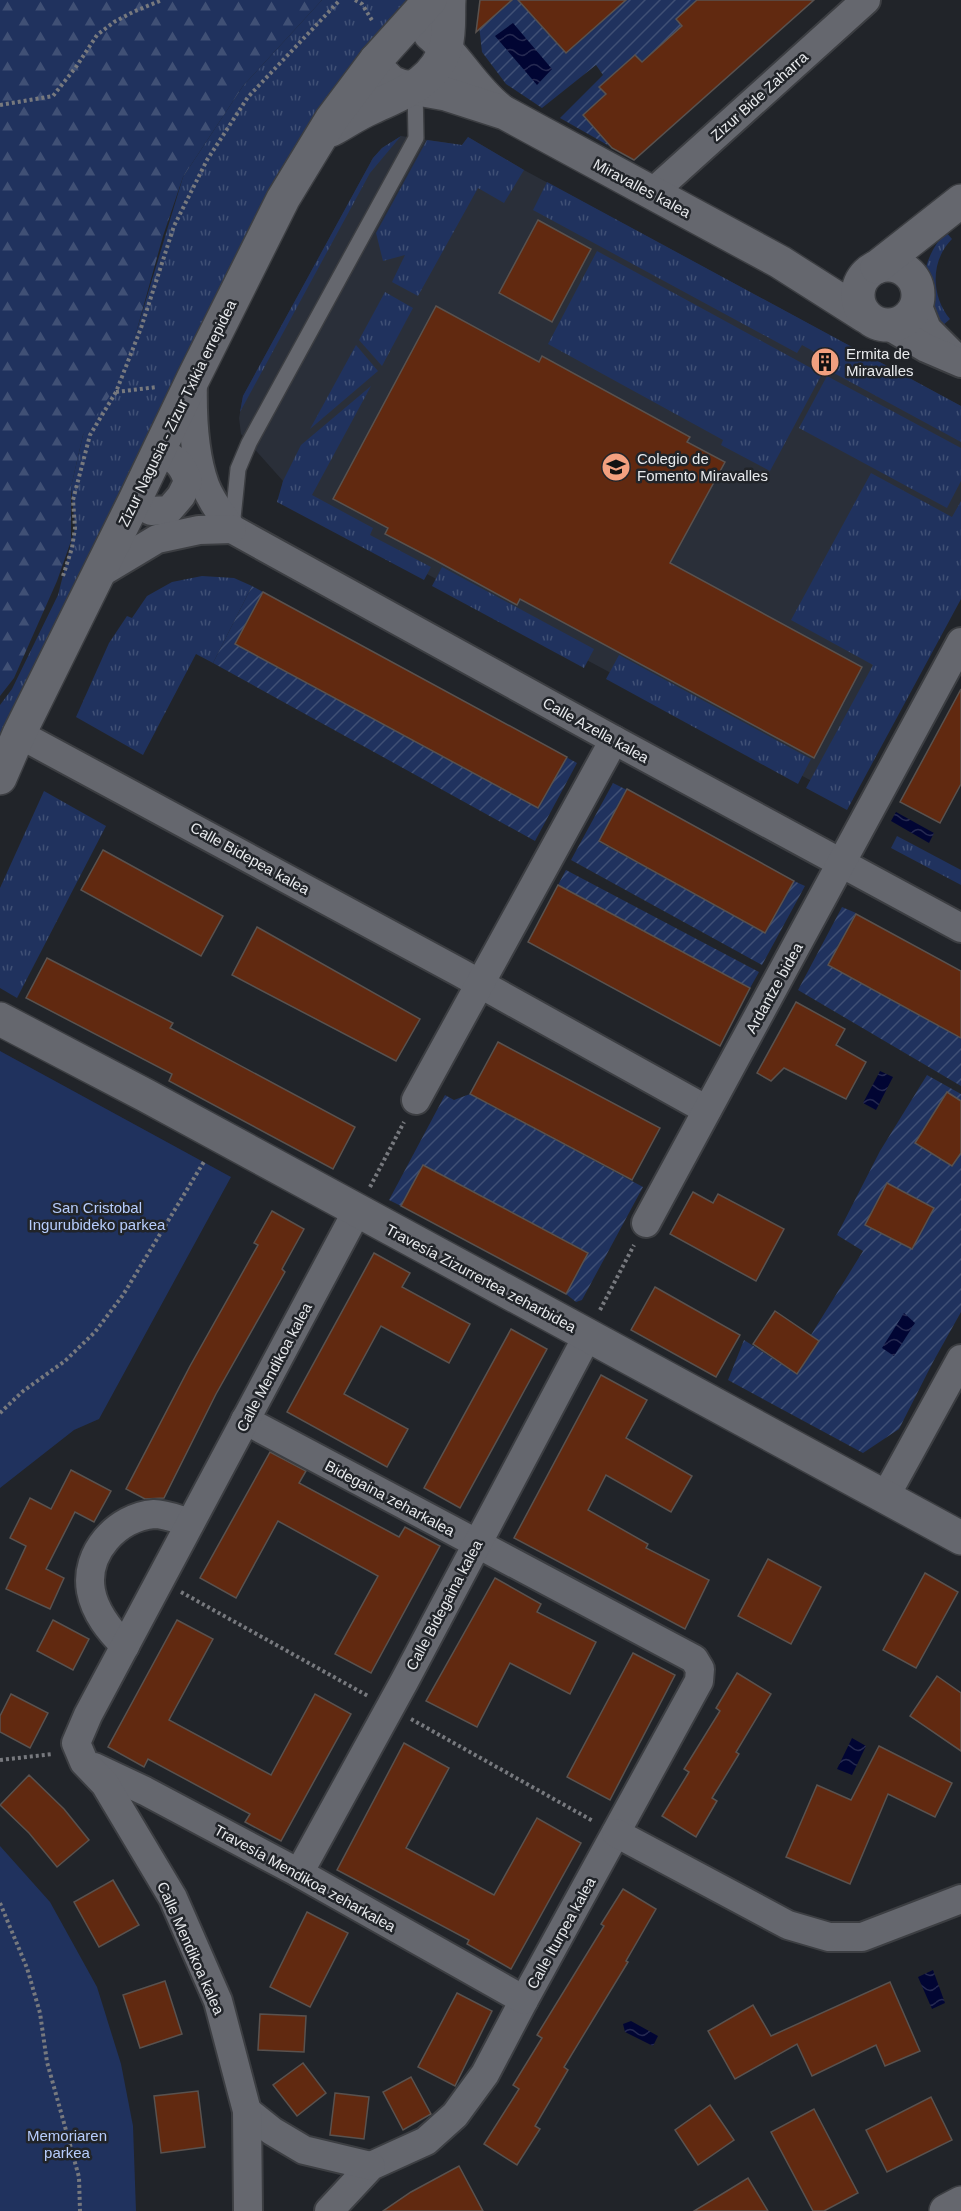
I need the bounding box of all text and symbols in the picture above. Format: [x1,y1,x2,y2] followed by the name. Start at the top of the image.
[707,48,811,144] street label: Zizur Bide Zaharra
[591,155,694,221] street label: Miravalles kalea
[115,296,240,529] street label: Zizur Nagusia - Zizur Txikia errepidea
[846,345,914,379] place label: Ermita de Miravalles
[809,346,841,378] building icon: Ermita de Miravalles
[637,450,768,484] place label: Colegio de Fomento Miravalles
[600,451,632,483] school or university icon: Colegio de Fomento Miravalles
[540,694,652,766] street label: Calle Azella kalea
[188,818,313,898] street label: Calle Bidepea kalea
[742,939,806,1036] street label: Ardantze bidea
[29,1199,166,1233] park label: San Cristobal Ingurubideko parkea
[383,1221,580,1336] street label: Travesía Zizurrertea zeharbidea
[233,1299,315,1434] street label: Calle Mendikoa kalea
[322,1457,458,1540] street label: Bidegaina zeharkalea
[402,1536,486,1673] street label: Calle Bidegaina kalea
[211,1821,399,1935] street label: Travesía Mendikoa zeharkalea
[523,1874,599,1992] street label: Calle Iturpea kalea
[154,1879,228,2018] street label: Calle Mendikoa kalea
[27,2127,107,2161] park label: Memoriaren parkea

